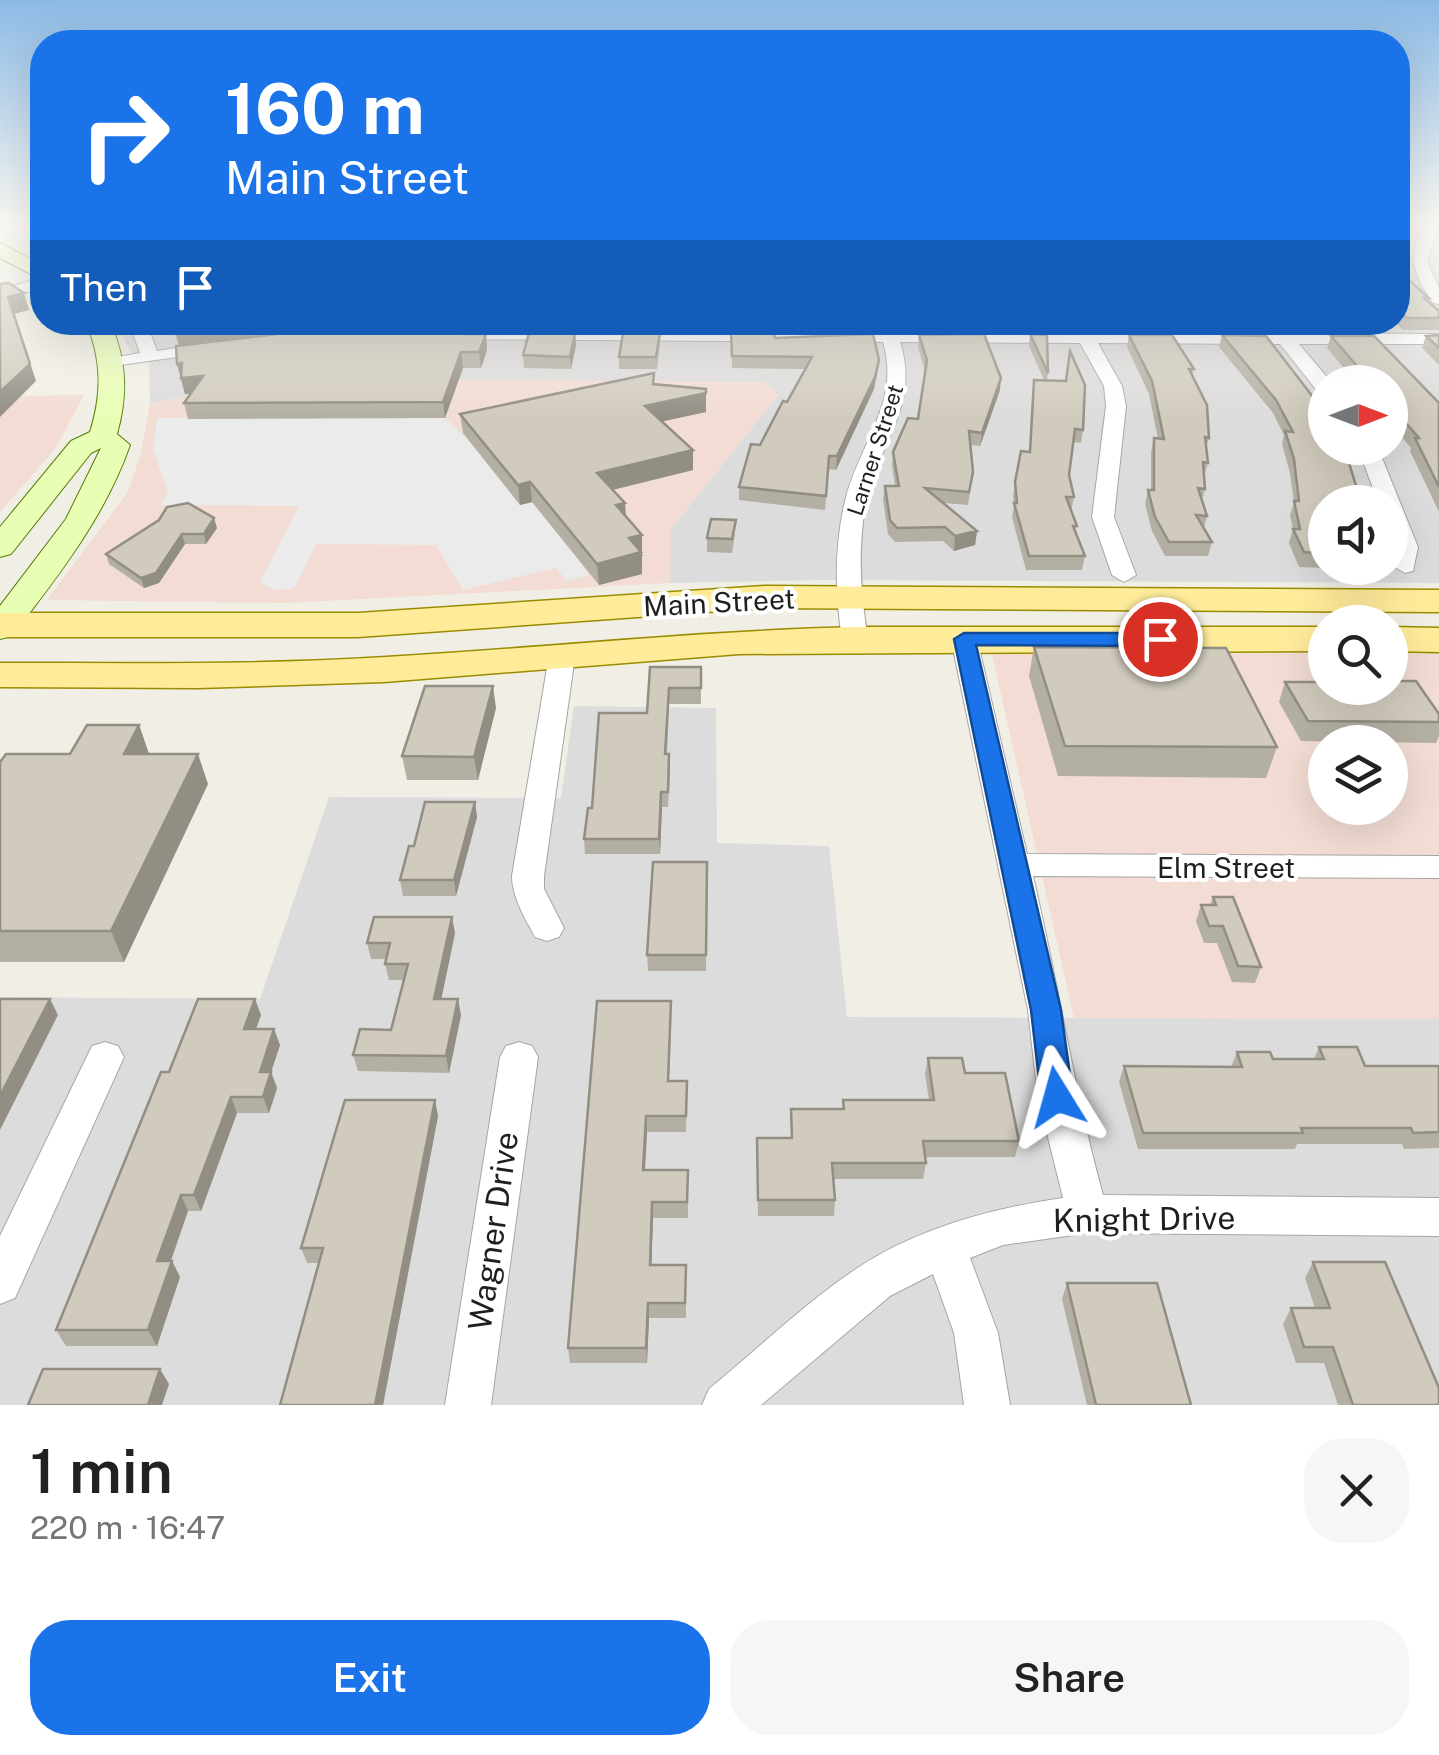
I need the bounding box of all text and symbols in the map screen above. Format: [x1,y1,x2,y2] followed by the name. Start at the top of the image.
[225,67,425,150] text: 160 m
[60,70,190,200] icon: right
[225,151,469,204] text: Main Street
[168,260,223,315] icon: arrive
[60,265,148,310] text: Then
[1308,365,1408,465] north arrow
[1308,365,1408,825] map controls
[842,381,908,519] street label: Larner Street
[1308,485,1408,585] button: sound
[642,582,796,622] street label: Main Street
[1118,597,1203,682] pin
[1308,605,1408,705] button: search
[1133,612,1188,667] icon: arrive
[1308,725,1408,825] button: layers
[1157,851,1295,884] street label: Elm Street
[1005,1045,1109,1149] position arrow
[461,1129,525,1333] street label: Wagner Drive
[1052,1199,1236,1239] street label: Knight Drive
[30,1436,173,1507] text: 1 min
[1304,1438,1409,1543] button: close
[30,1509,225,1546] text: 220 m · 16:47
[30,1620,710,1735] button: Exit
[730,1620,1409,1735] button: Share

